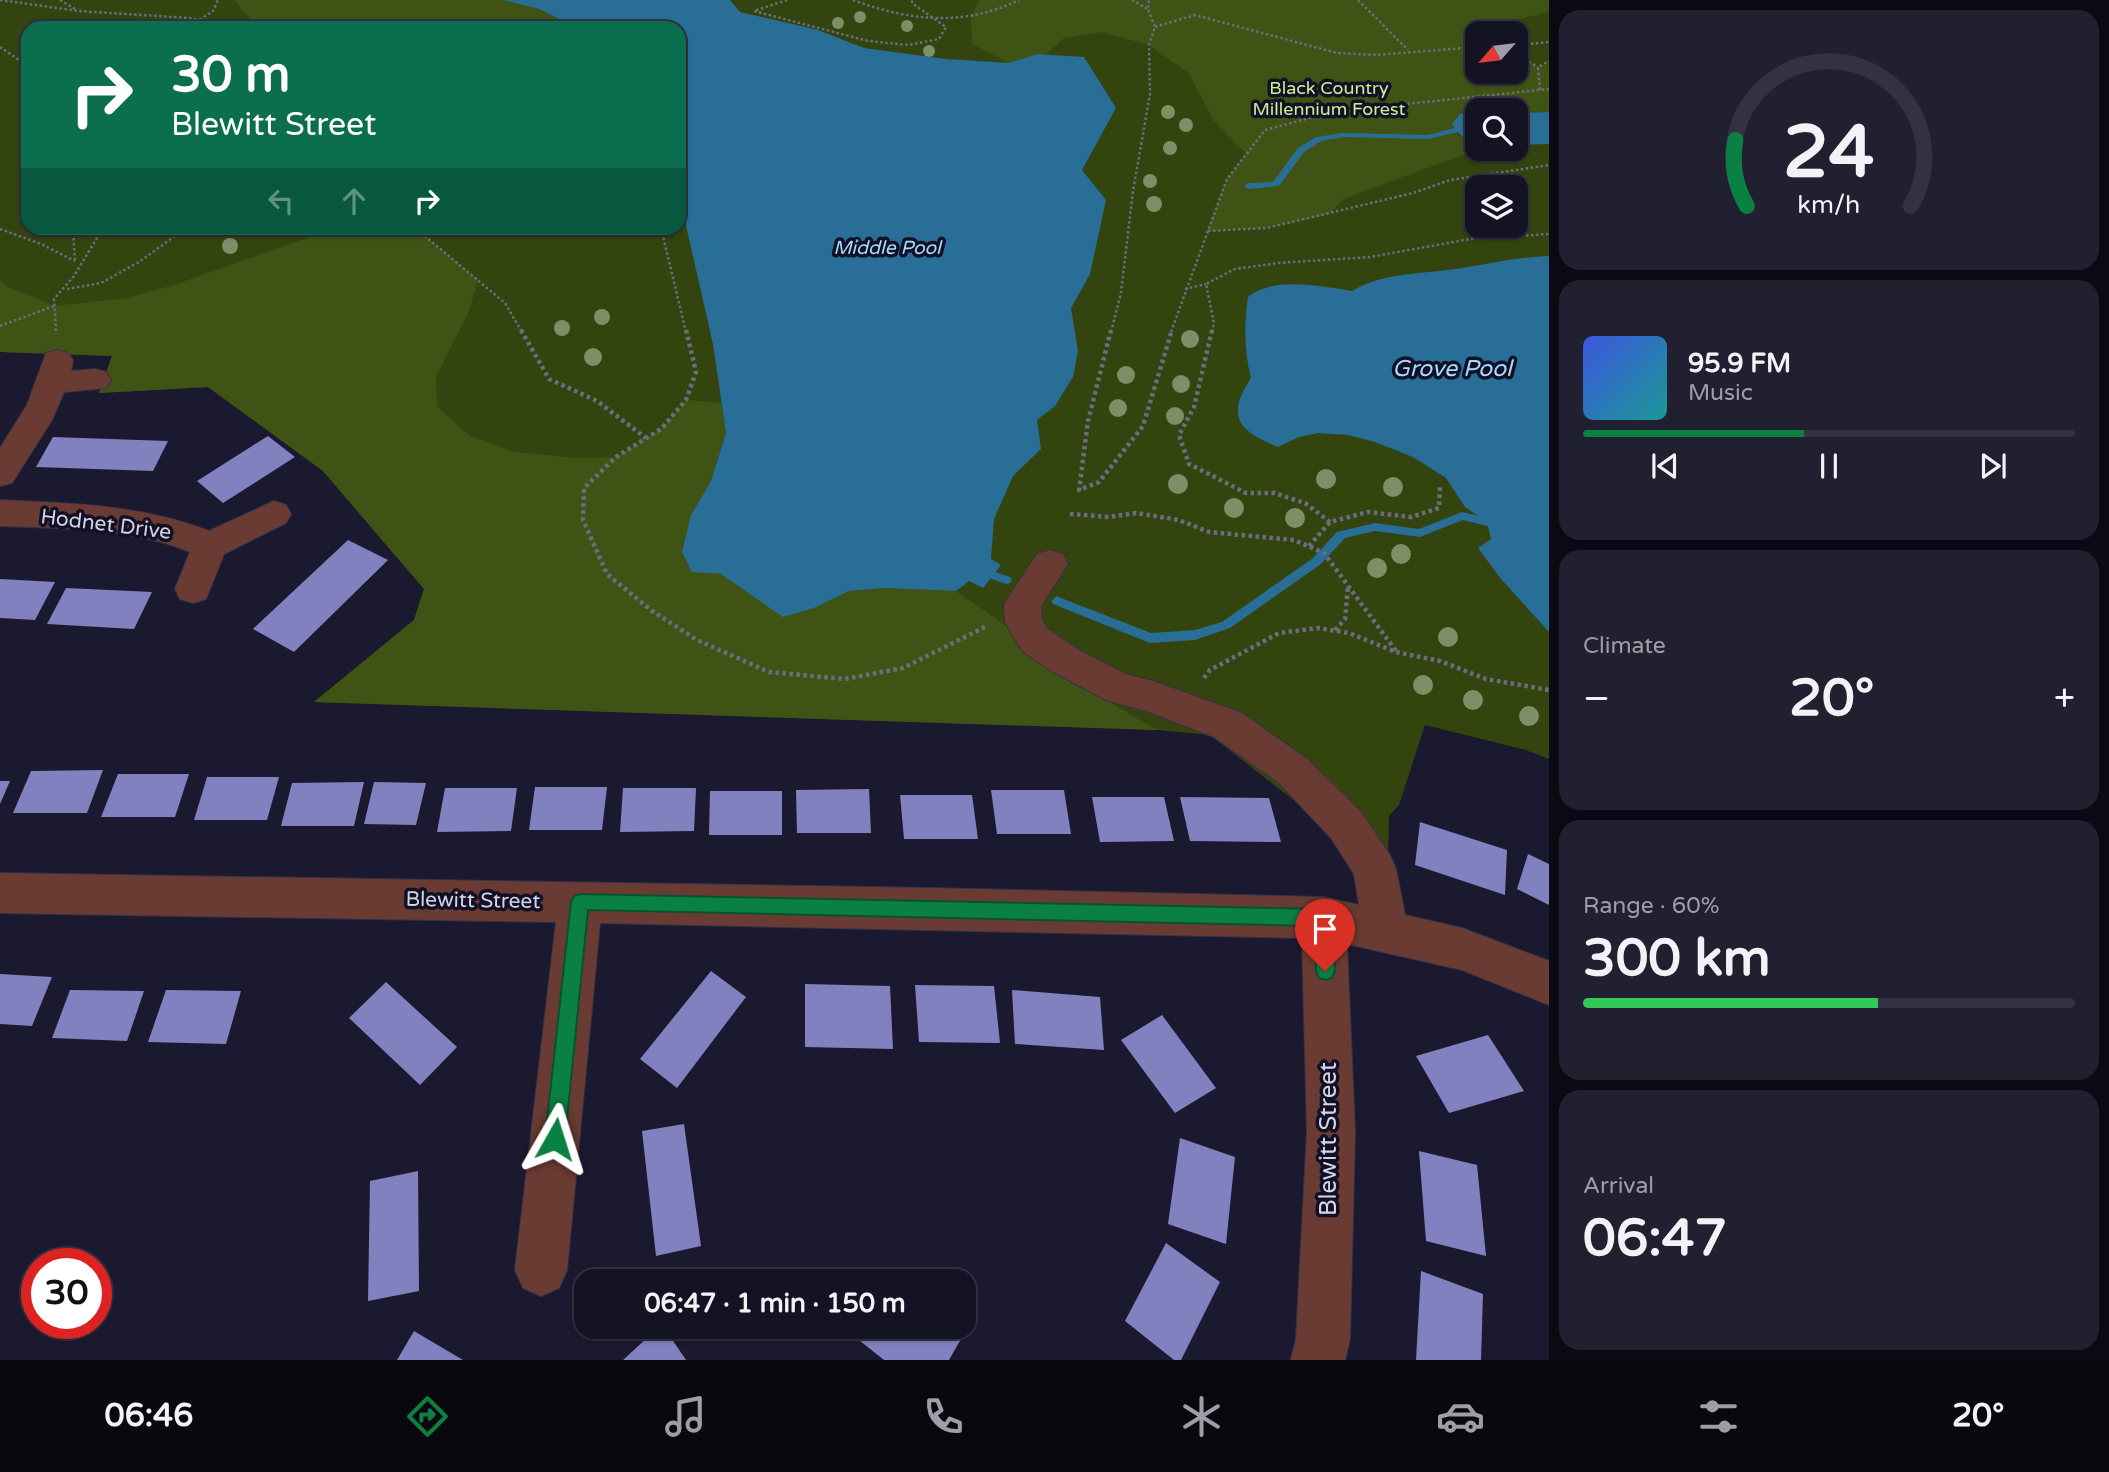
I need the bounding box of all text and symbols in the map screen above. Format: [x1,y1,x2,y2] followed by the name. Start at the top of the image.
[1465,21,1528,84] north arrow
[1465,21,1528,238] map controls
[171,46,290,105] text: 30 m
[56,49,147,140] icon: right
[1253,77,1406,120] park label: Black Country Millennium Forest
[1465,98,1528,161] button: search
[171,106,376,144] text: Blewitt Street
[1783,109,1875,197] text: 24
[1465,175,1528,238] button: layers
[262,182,300,220] icon: left
[335,182,373,220] icon: ahead
[408,182,446,220] icon: right
[1798,190,1860,220] text: km/h
[833,237,943,259] water label: Middle Pool
[1688,348,1791,379] text: 95.9 FM
[1392,355,1514,383] water label: Grove Pool
[1688,379,1753,407] text: Music
[1646,447,1684,485] icon: previous
[1810,447,1848,485] icon: pause
[1974,447,2012,485] icon: next
[39,504,173,545] street label: Hodnet Drive
[1583,632,1666,660] text: Climate
[1789,667,1874,730] text: 20°
[1583,676,1610,722] text: −
[2054,676,2075,722] text: +
[405,887,541,914] street label: Blewitt Street
[1583,892,1719,920] text: Range · 60%
[1295,899,1355,971] pin
[1306,910,1344,948] icon: arrive
[1583,927,1771,990] text: 300 km
[1314,1062,1343,1216] street label: Blewitt Street
[518,1102,592,1176] position arrow
[1583,1172,1654,1200] text: Arrival
[1583,1207,1727,1270] text: 06:47
[21,1248,112,1339] speed limit sign: 30
[644,1288,906,1319] text: 06:47 · 1 min · 150 m
[403,1392,452,1441] icon: directions
[661,1392,710,1441] icon: music
[919,1392,968,1441] icon: phone
[1177,1392,1226,1441] icon: climate
[1436,1392,1485,1441] icon: car
[1694,1392,1743,1441] icon: filters
[105,1397,193,1435] text: 06:46
[1952,1397,2004,1435] text: 20°

